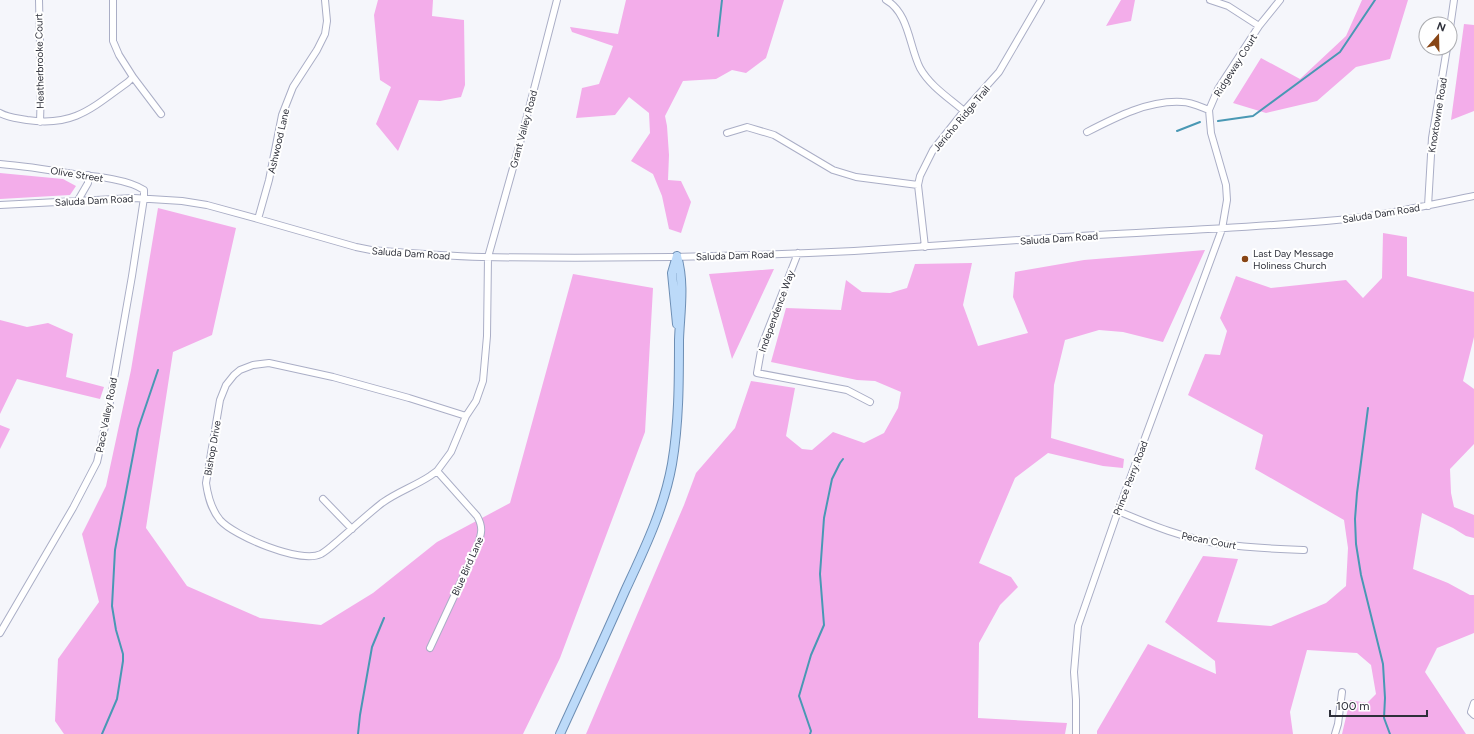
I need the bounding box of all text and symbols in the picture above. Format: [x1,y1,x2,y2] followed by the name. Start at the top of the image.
[32,13,47,109] street label: Heatherbrooke Court
[1418,16,1458,56] north arrow
[1435,20,1447,35] text: N
[1211,31,1260,99] street label: Ridgeway Court
[1425,76,1450,154] street label: Knoxtowne Road
[930,83,993,154] street label: Jericho Ridge Trail
[507,89,540,169] street label: Grant Valley Road
[265,107,292,175] street label: Ashwood Lane
[50,164,104,185] street label: Olive Street
[55,192,134,209] street label: Saluda Dam Road
[1341,201,1421,226] street label: Saluda Dam Road
[1019,229,1099,248] street label: Saluda Dam Road
[371,244,451,263] street label: Saluda Dam Road
[1253,247,1334,272] place label: Last Day Message Holiness Church
[696,248,775,263] street label: Saluda Dam Road
[1240,254,1250,264] marker: Last Day Message Holiness Church
[756,268,798,354] street label: Independence Way
[93,376,120,454] street label: Pace Valley Road
[201,419,224,477] street label: Bishop Drive
[1110,439,1151,517] street label: Prince Perry Road
[1180,529,1238,552] street label: Pecan Court
[449,534,486,598] street label: Blue Bird Lane
[1330,692,1427,718] scale bar
[1336,699,1370,713] text: 100 m

